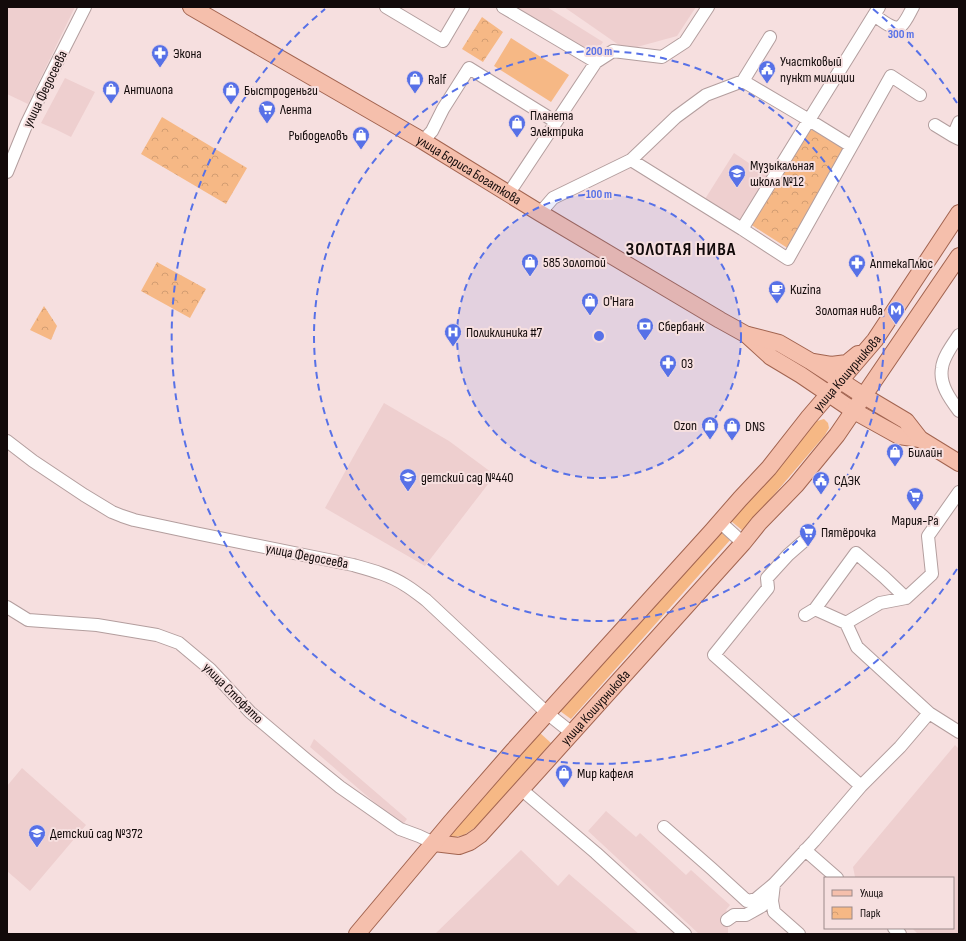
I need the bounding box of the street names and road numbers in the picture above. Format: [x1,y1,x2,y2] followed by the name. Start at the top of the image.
[19,48,71,130] street label: улица Федосеева
[414,131,525,208] street label: улица Бориса Богаткова
[809,332,885,415] street label: улица Кошурникова
[264,540,350,572] street label: улица Федосеева
[199,659,267,727] street label: улица Стофато
[557,666,633,748] street label: улица Кошурникова

